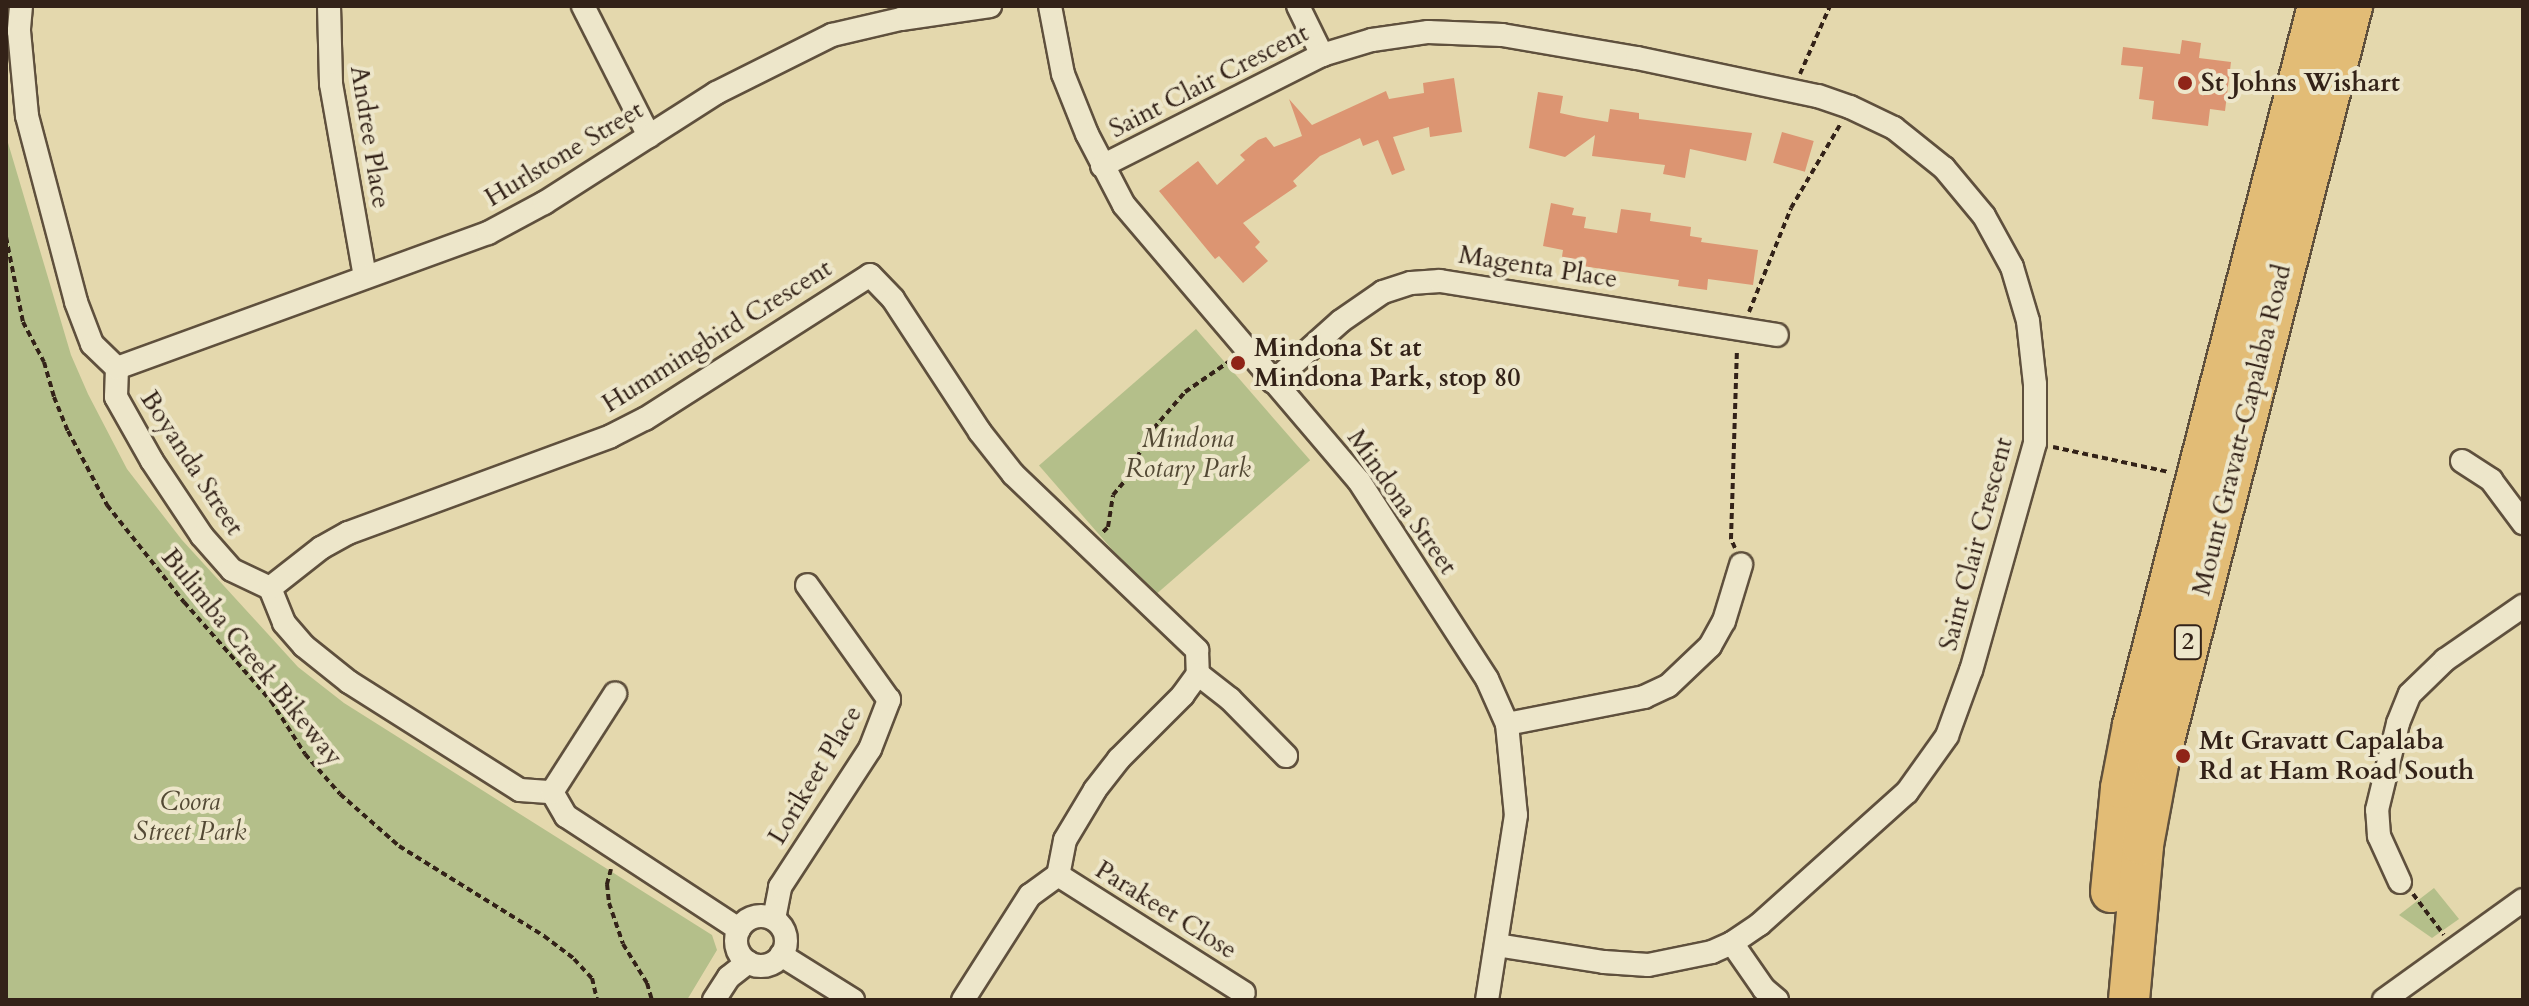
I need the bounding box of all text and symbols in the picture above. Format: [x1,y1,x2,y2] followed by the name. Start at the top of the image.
[1104,17,1314,145] street label: Saint Clair Crescent
[343,63,397,211] street label: Andree Place
[2201,67,2400,99] place label: St Johns Wishart
[2176,74,2194,92] marker: St Johns Wishart
[479,94,649,214] street label: Hurlstone Street
[1456,239,1620,295] street label: Magenta Place
[596,253,838,419] street label: Hummingbird Crescent
[2186,261,2298,599] street label: Mount Gravatt-Capalaba Road
[1254,332,1521,394] place label: Mindona St at Mindona Park, stop 80
[1229,354,1247,372] marker: Mindona St at Mindona Park, stop 80
[134,385,250,541] street label: Boyanda Street
[1125,423,1251,484] park label: Mindona Rotary Park
[1340,423,1464,581] street label: Mindona Street
[1933,434,2019,654] street label: Saint Clair Crescent
[155,542,349,772] street label: Bulimba Creek Bikeway
[2172,622,2204,662] road number: 2
[761,700,869,850] street label: Lorikeet Place
[2199,725,2474,786] place label: Mt Gravatt Capalaba Rd at Ham Road South
[2174,747,2192,765] marker: Mt Gravatt Capalaba Rd at Ham Road South
[134,786,246,848] park label: Coora Street Park
[1089,854,1243,966] street label: Parakeet Close

